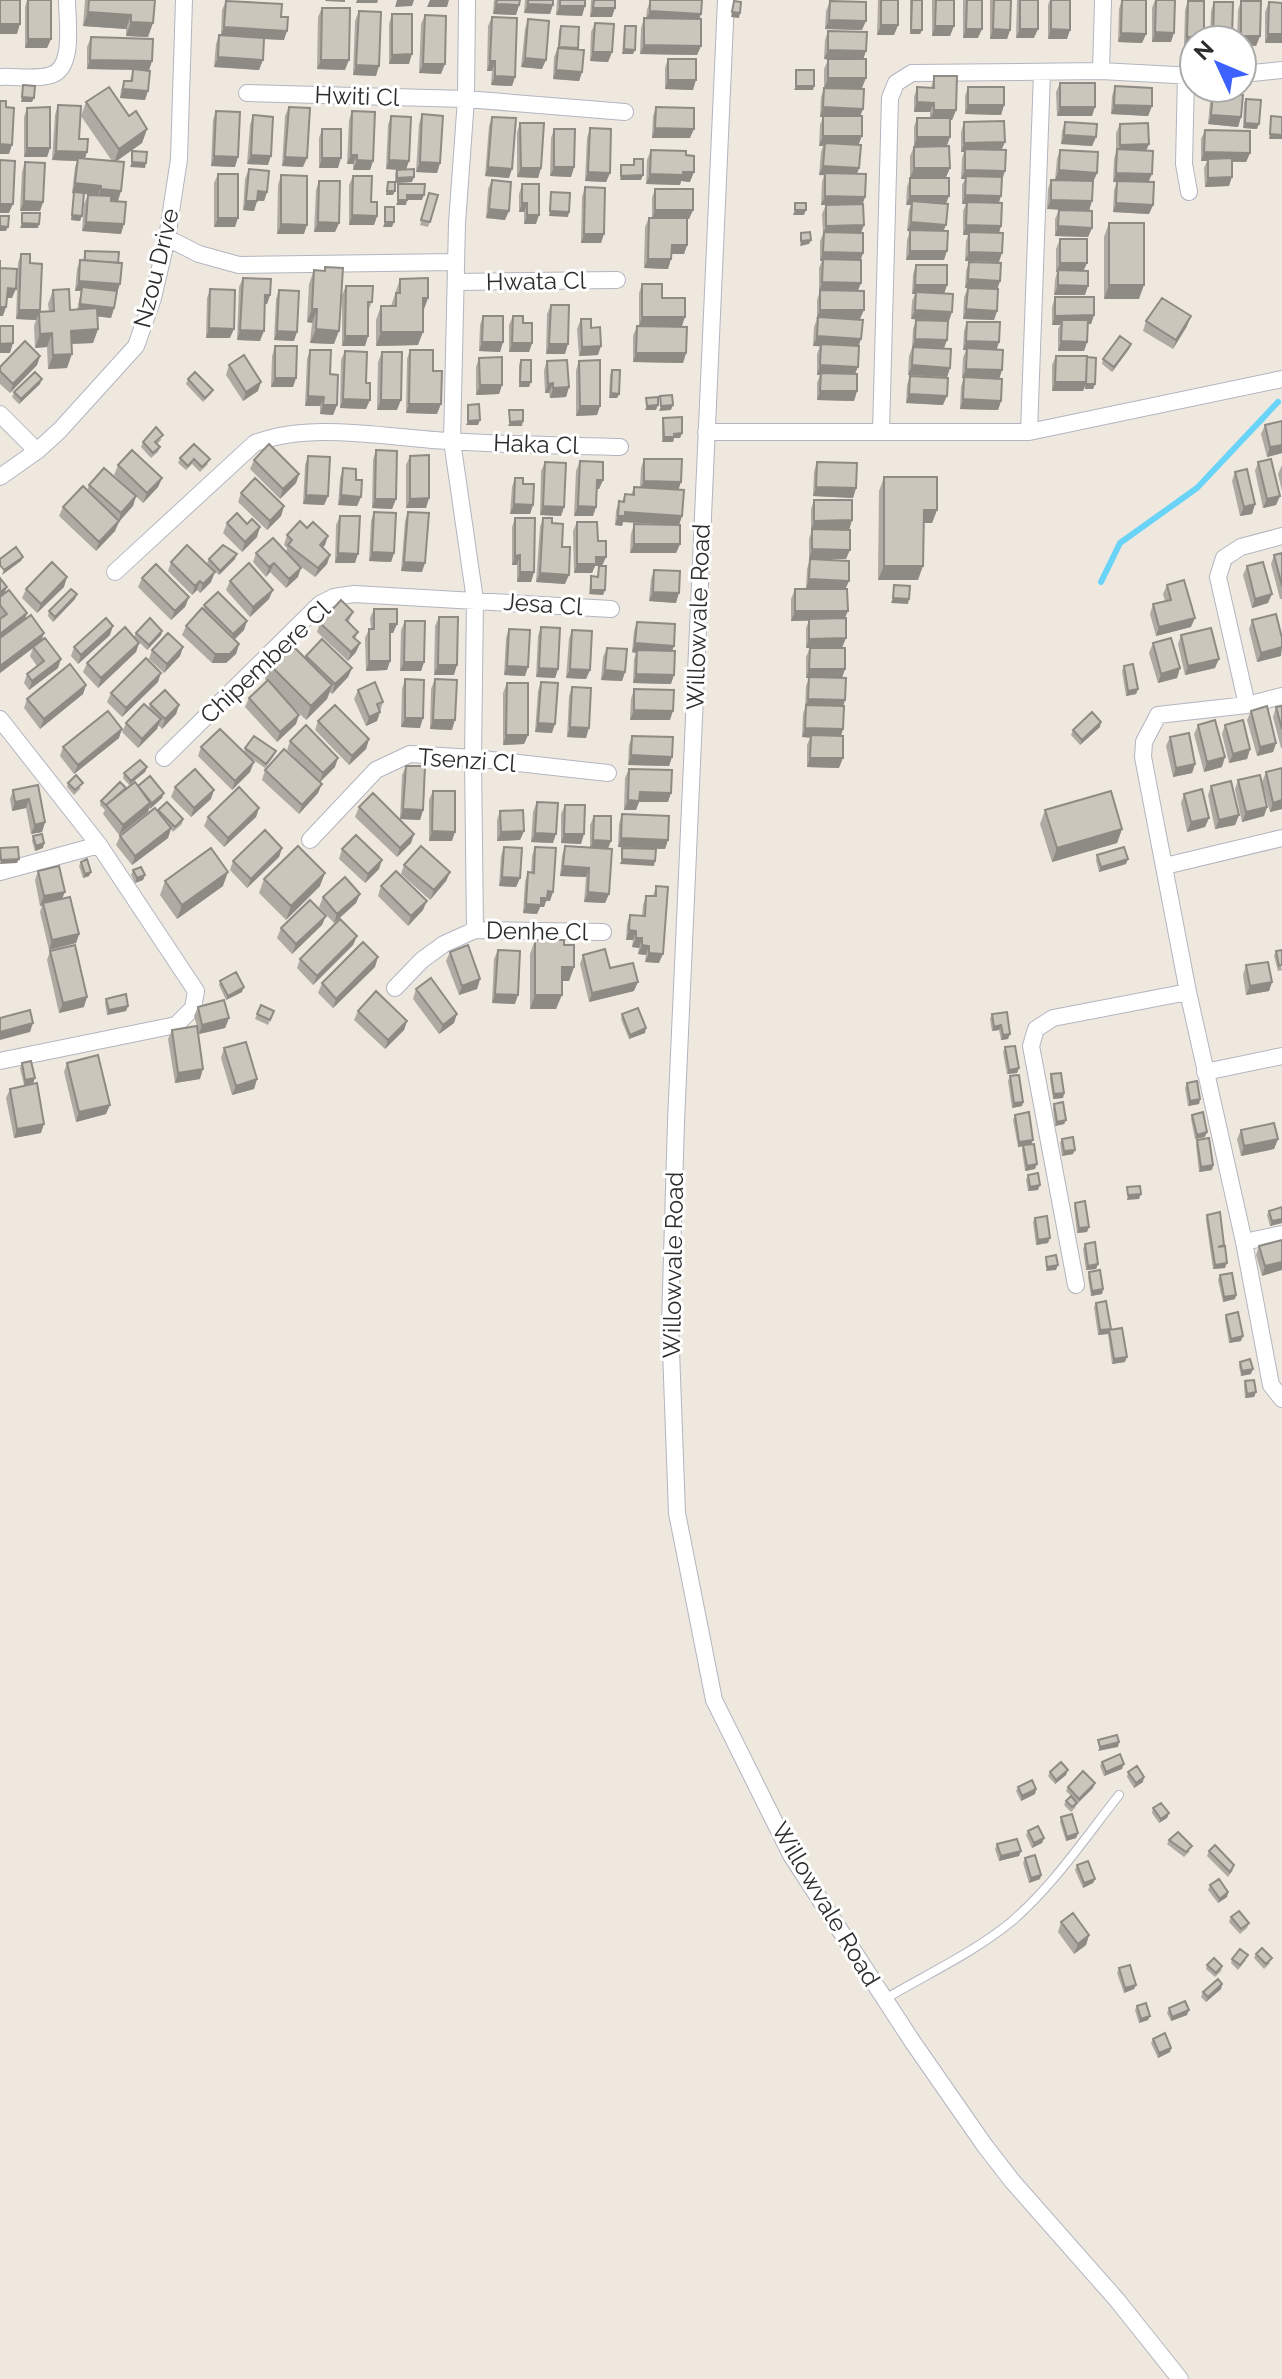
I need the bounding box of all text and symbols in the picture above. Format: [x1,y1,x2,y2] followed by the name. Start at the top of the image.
[1178,24,1258,104] north arrow
[1188,35,1219,65] text: N
[314,80,400,112] street label: Hwiti Cl
[127,205,185,331] street label: Nzou Drive
[486,266,587,296] street label: Hwata Cl
[493,428,580,460] street label: Haka Cl
[680,523,716,711] street label: Willowvale Road
[502,587,584,621] street label: Jesa Cl
[194,594,336,729] street label: Chipembere Cl
[417,742,517,778] street label: Tsenzi Cl
[486,916,589,946] street label: Denhe Cl
[657,1171,689,1359] street label: Willowvale Road
[766,1817,886,1991] street label: Willowvale Road

